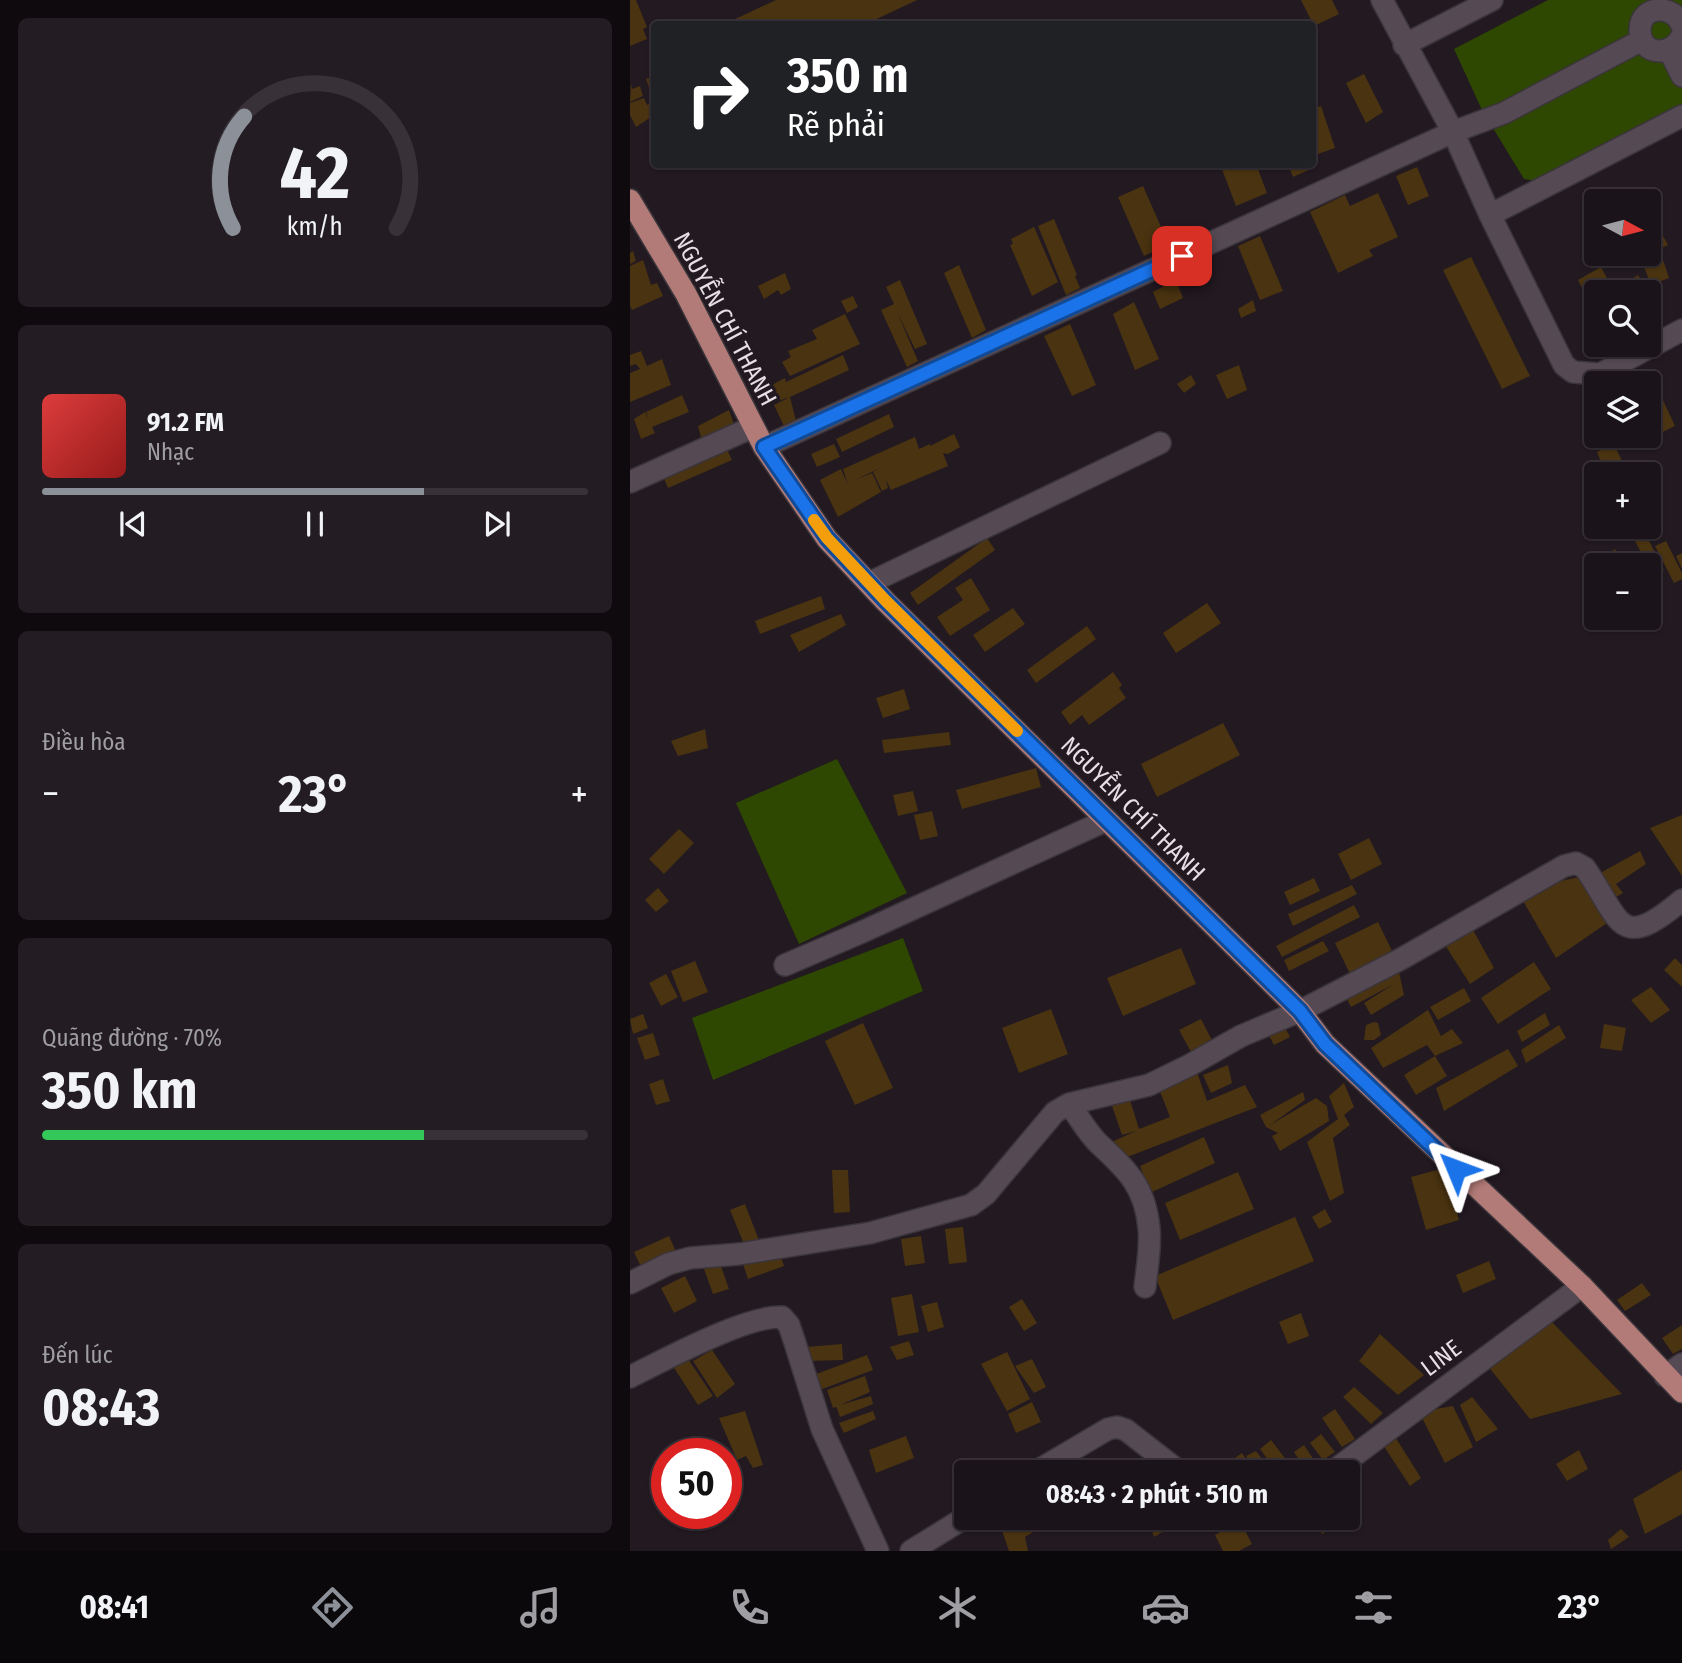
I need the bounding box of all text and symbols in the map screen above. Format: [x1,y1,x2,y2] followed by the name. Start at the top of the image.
[787,46,909,105] text: 350 m
[672,49,763,140] icon: right
[787,106,885,144] text: Rẽ phải
[280,131,350,218] text: 42
[1584,189,1661,266] north arrow
[1584,189,1661,630] map controls
[287,212,343,242] text: km/h
[668,226,785,410] street label: NGUYỄN CHÍ THANH
[1152,226,1212,286] pin
[1163,237,1201,275] icon: arrive
[1584,280,1661,357] button: search
[1584,371,1661,448] button: layers
[147,407,224,438] text: 91.2 FM
[147,438,194,466] text: Nhạc
[1584,462,1661,539] button: +
[114,505,152,543] icon: previous
[296,505,334,543] icon: pause
[478,505,516,543] icon: next
[1584,553,1661,630] button: −
[42,728,126,756] text: Điều hòa
[1055,729,1213,887] street label: NGUYỄN CHÍ THANH
[278,763,351,826] text: 23°
[42,771,59,817] text: −
[571,771,588,817] text: +
[42,1024,222,1052] text: Quãng đường · 70%
[42,1059,197,1122] text: 350 km
[1419,1132,1493,1206] position arrow
[1416,1334,1466,1382] street label: LINE
[42,1341,112,1369] text: Đến lúc
[42,1376,160,1439] text: 08:43
[651,1438,742,1529] speed limit sign: 50
[1046,1479,1268,1510] text: 08:43 · 2 phút · 510 m
[308,1583,357,1632] icon: directions
[516,1583,565,1632] icon: music
[725,1583,774,1632] icon: phone
[933,1583,982,1632] icon: climate
[1141,1583,1190,1632] icon: car
[1349,1583,1398,1632] icon: filters
[80,1588,149,1626] text: 08:41
[1557,1588,1602,1626] text: 23°

